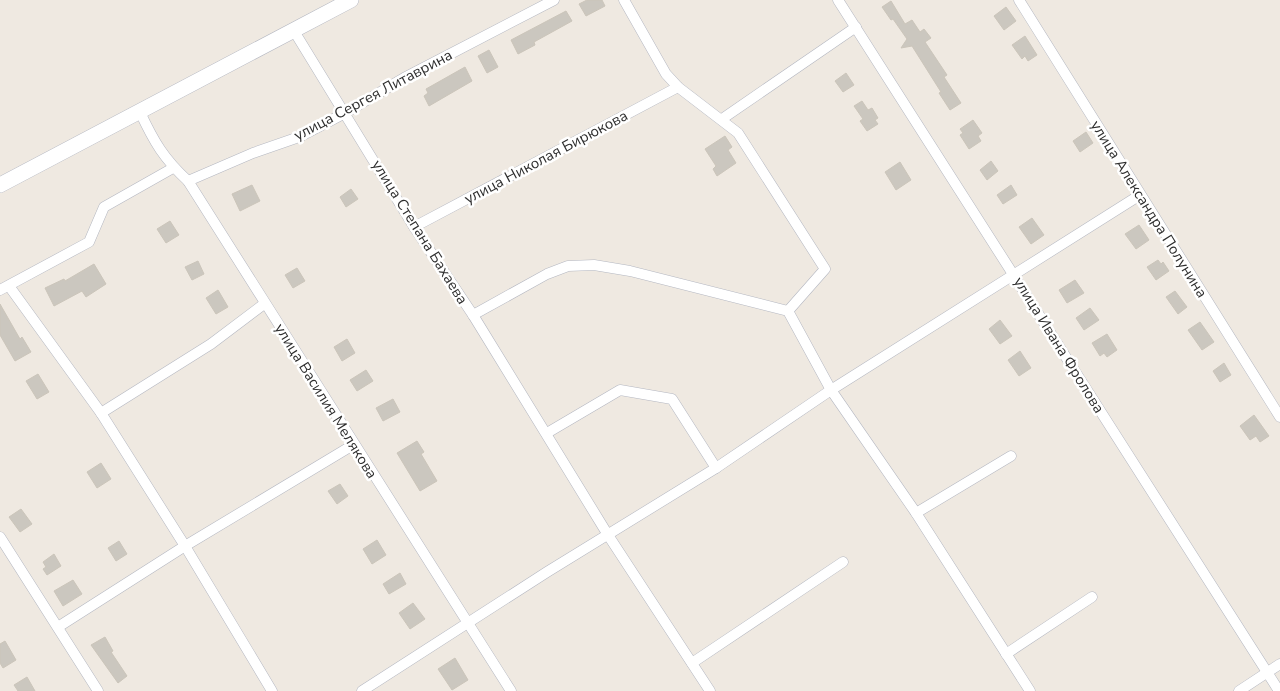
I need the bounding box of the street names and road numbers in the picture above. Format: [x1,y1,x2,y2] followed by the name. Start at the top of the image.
[290,45,456,145] street label: улица Сергея Литаврина
[461,105,631,209] street label: улица Николая Бирюкова
[1086,117,1212,301] street label: улица Александра Полунина
[367,156,473,308] street label: улица Степана Бахаева
[1009,273,1109,417] street label: улица Ивана Фролова
[270,320,382,482] street label: улица Василия Мелякова

